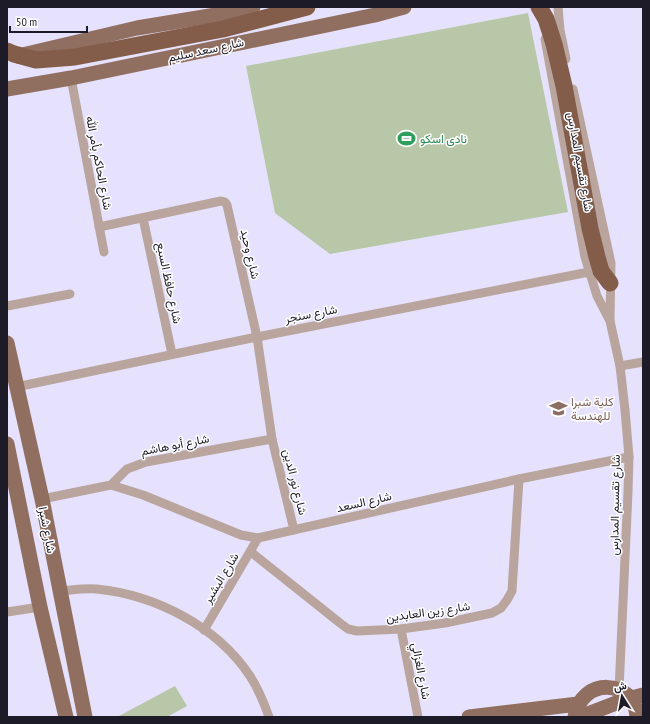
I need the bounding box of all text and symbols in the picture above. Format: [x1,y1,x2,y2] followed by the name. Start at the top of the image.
[10,8,87,34] scale bar
[16,14,37,29] text: 50 m
[167,34,246,67] street label: شارع سعد سليم
[562,111,597,213] street label: شارع تقسيم المدارس
[81,115,116,211] street label: شارع الحاكم بأمر الله
[397,129,417,149] sports icon: نادى اسكو
[420,131,467,147] place label: نادى اسكو
[236,227,264,281] street label: شارع وحيد
[152,241,185,325] street label: شارع حافظ السبع
[282,301,339,328] street label: شارع سنجر
[571,394,613,424] place label: كلية شبرا للهندسة
[548,399,568,419] school or university icon: كلية شبرا للهندسة
[139,431,211,460] street label: شارع أبو هاشم
[278,447,311,517] street label: شارع نور الدين
[606,454,625,556] street label: شارع تقسيم المدارس
[335,488,393,517] street label: شارع السعد
[34,505,59,555] street label: شارع شبرا
[199,550,243,608] street label: شارع البشير
[385,598,471,627] street label: شارع زين العابدين
[406,641,434,701] street label: شارع الغزالي
[602,676,642,716] north arrow
[612,678,628,694] text: ش

